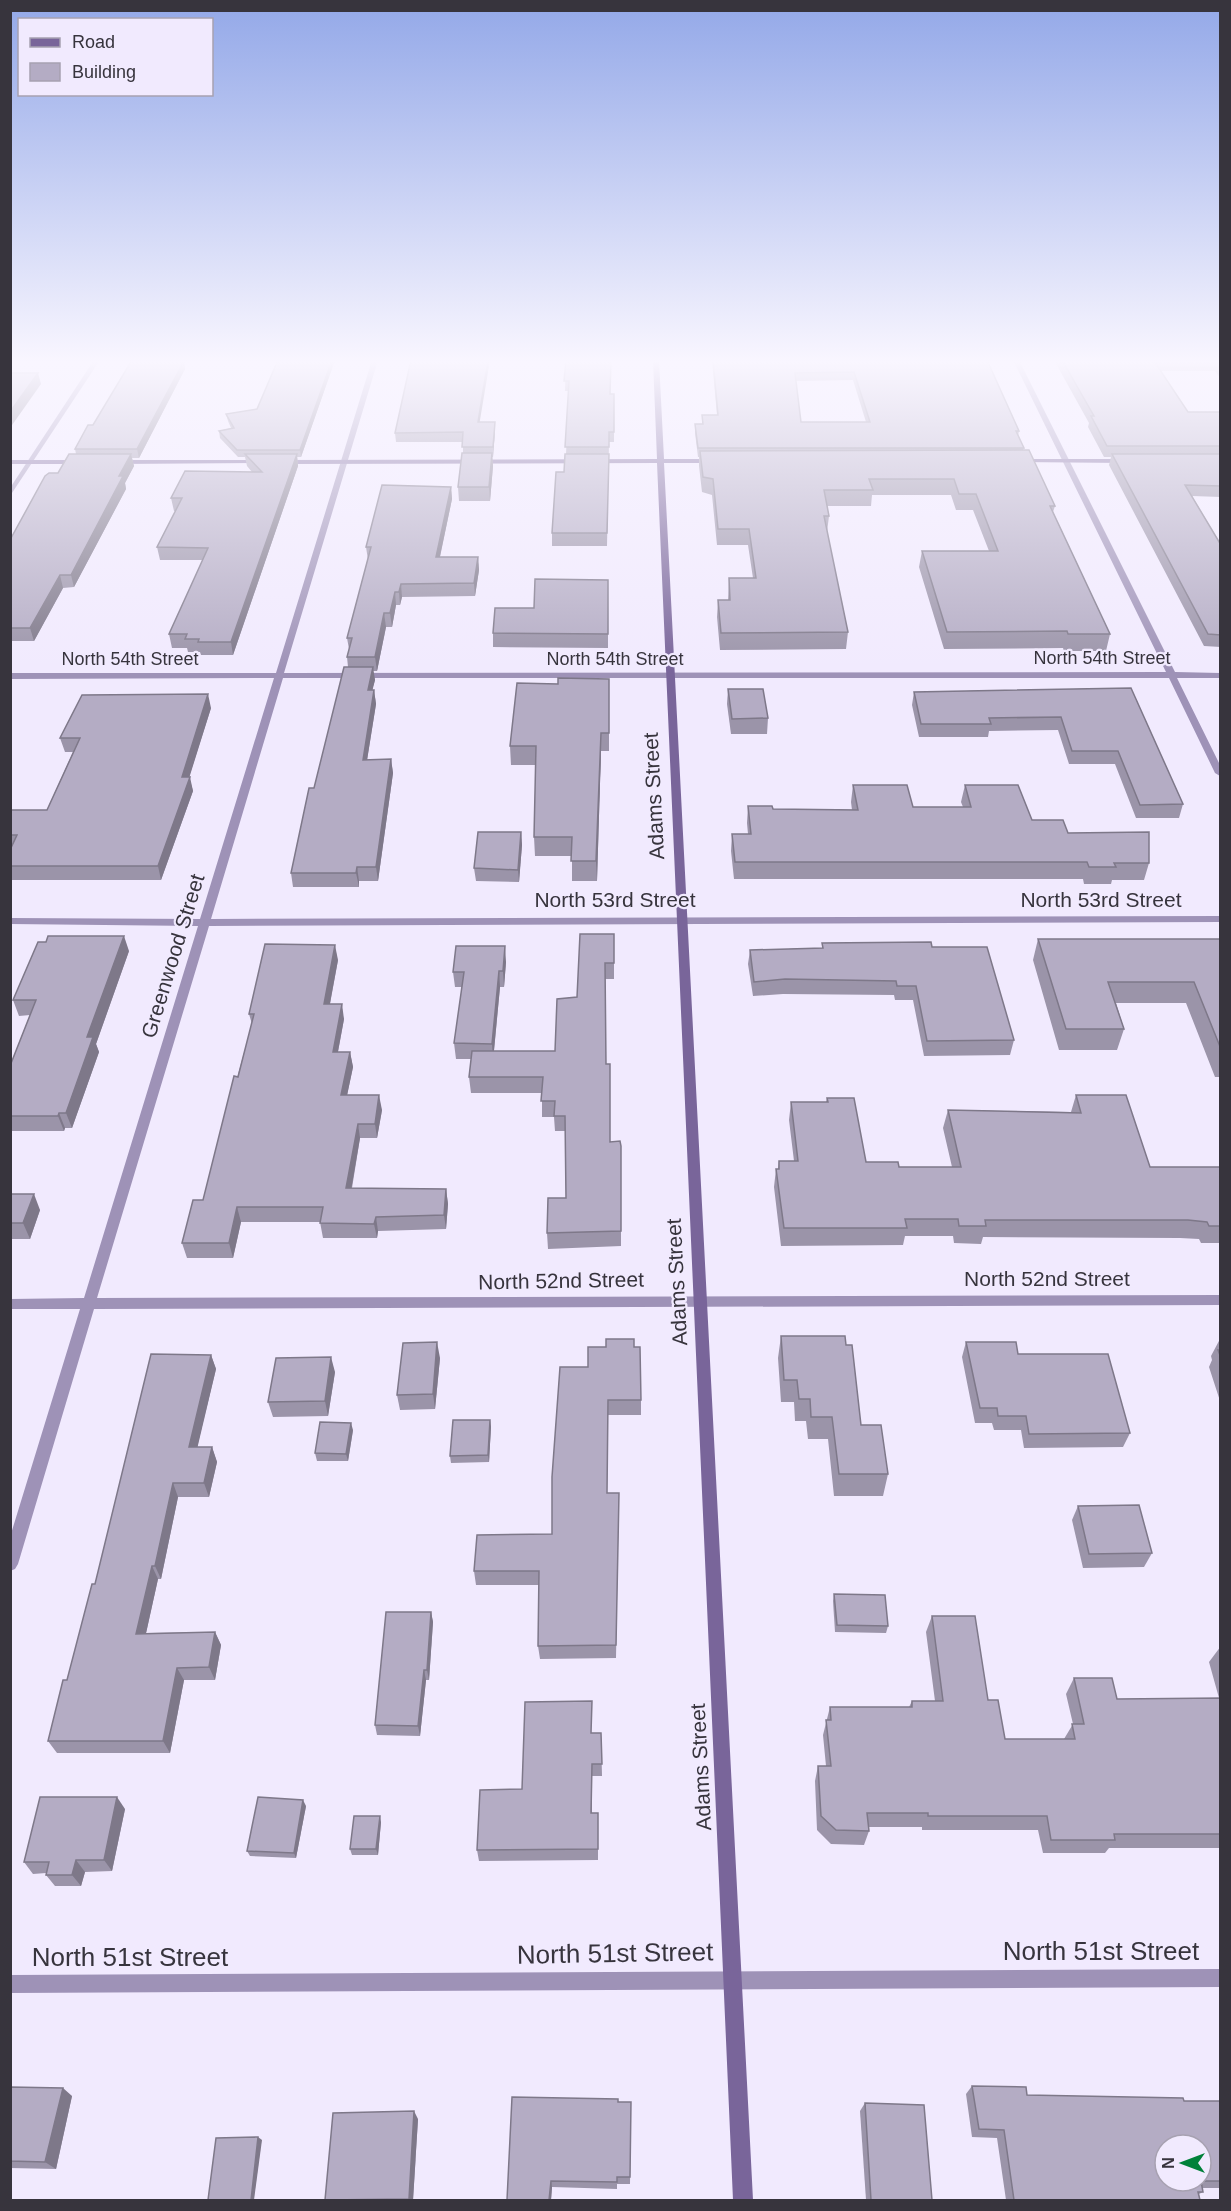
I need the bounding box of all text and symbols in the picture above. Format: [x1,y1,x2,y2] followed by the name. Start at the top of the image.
[18,18,213,96] legend
[72,32,115,52] text: Road
[72,62,136,82] text: Building
[1033,648,1171,668] street label: North 54th Street
[61,649,199,669] street label: North 54th Street
[546,649,684,669] street label: North 54th Street
[639,732,668,860] street label: Adams Street
[137,871,208,1041] street label: Greenwood Street
[534,888,696,911] street label: North 53rd Street
[1020,888,1182,911] street label: North 53rd Street
[662,1218,691,1346] street label: Adams Street
[964,1267,1130,1290] street label: North 52nd Street
[478,1268,644,1293] street label: North 52nd Street
[686,1703,715,1831] street label: Adams Street
[516,1936,714,1970] street label: North 51st Street
[1003,1936,1200,1966] street label: North 51st Street
[32,1942,229,1972] street label: North 51st Street
[1153,2133,1213,2193] north arrow
[1160,2157,1177,2169] text: N

